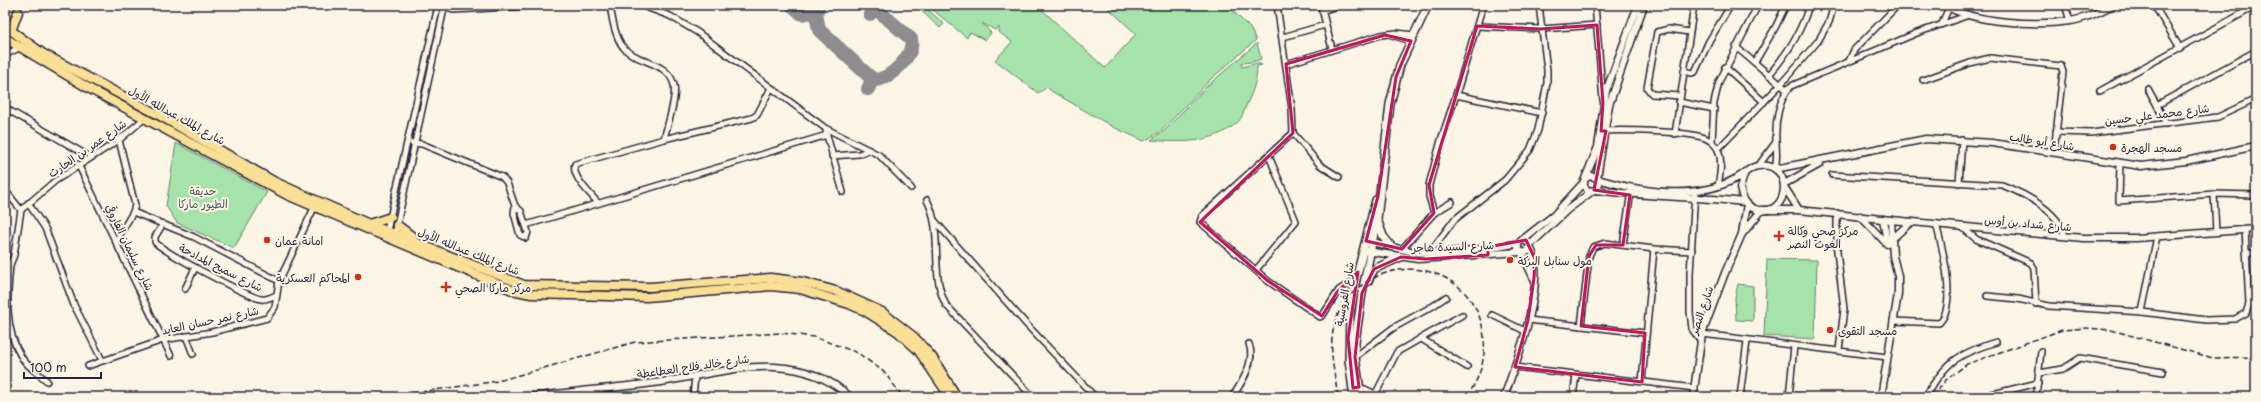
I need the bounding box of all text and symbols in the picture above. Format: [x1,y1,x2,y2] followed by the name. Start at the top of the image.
[125,81,229,150] street label: شارع الملك عبدالله الأول
[2104,99,2211,132] street label: شارع محمد علي حسين
[44,115,130,182] street label: شارع عمر بن الحارث
[2008,127,2076,155] street label: شارع أبو طالب
[2121,139,2182,156] place label: مسجد الهجرة
[2108,142,2118,152] marker: مسجد الهجرة
[178,182,228,212] park label: حديقة الطيور ماركا
[101,201,158,294] street label: شارع سليمان الفاروقي
[1984,211,2072,236] street label: شارع شداد بن أوس
[1787,222,1858,252] place label: مركز صحي وكالة الغوث النصر
[415,223,522,280] street label: شارع الملك عبدالله الأول
[1773,230,1785,242] marker: مركز صحي وكالة الغوث النصر
[275,232,323,249] place label: امانة عمان
[262,235,272,245] marker: امانة عمان
[1411,236,1495,257] street label: شارع السيدة هاجر
[176,239,266,296] street label: شارع سميح المدادحة
[1518,252,1592,269] place label: مول سنابل البركة
[1505,255,1515,265] marker: مول سنابل البركة
[1330,261,1359,328] street label: شارع الفروسية
[276,269,350,287] place label: المحاكم العسكرية
[353,272,363,282] marker: المحاكم العسكرية
[455,279,531,299] place label: مركز ماركا الصحي
[440,281,452,293] marker: مركز ماركا الصحي
[1684,283,1718,338] street label: شارع النصر
[160,301,260,340] street label: شارع نمر حسان العايد
[1838,322,1897,339] place label: مسجد التقوى
[1825,325,1835,335] marker: مسجد التقوى
[636,350,750,383] street label: شارع خالد فلاح العطاعطة
[24,354,101,380] scale bar
[30,358,67,376] text: 100 m

